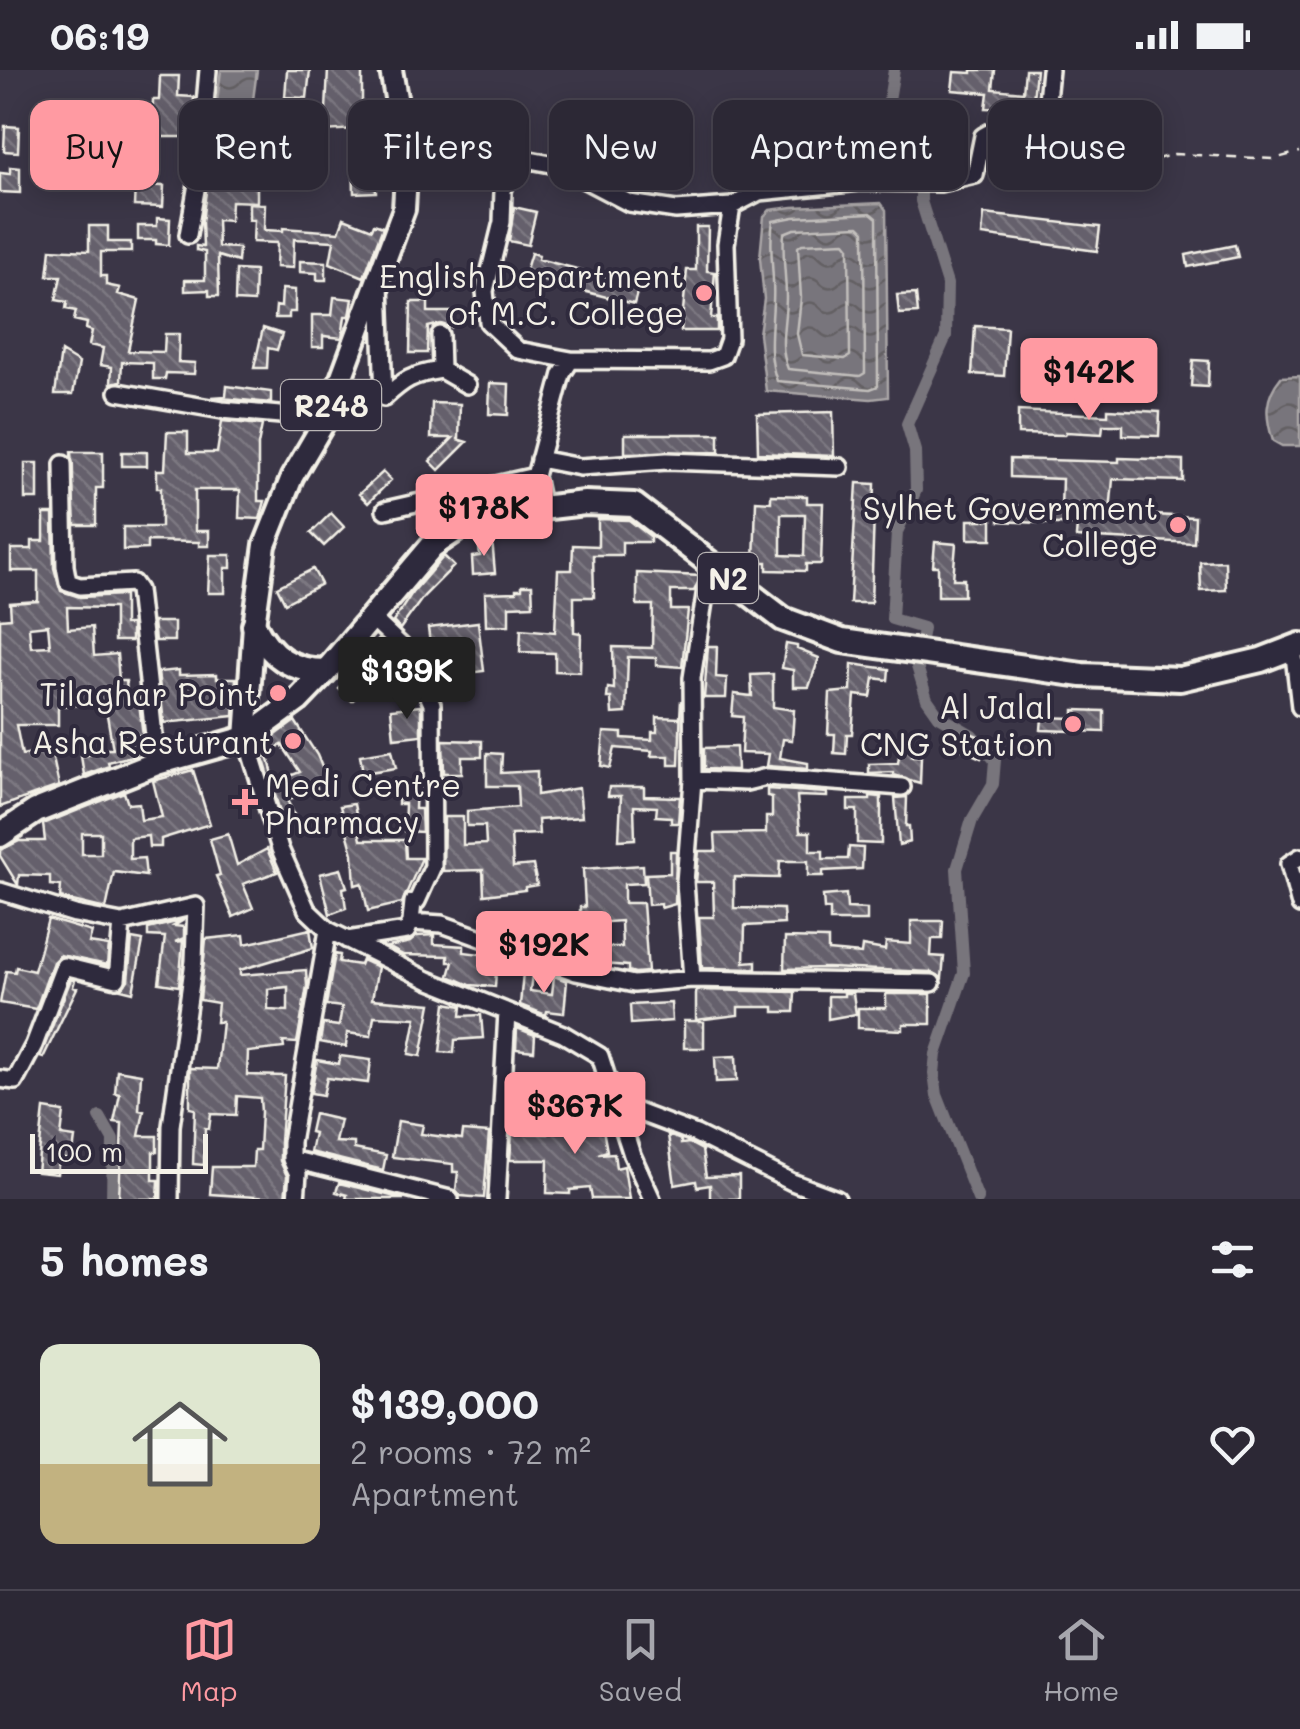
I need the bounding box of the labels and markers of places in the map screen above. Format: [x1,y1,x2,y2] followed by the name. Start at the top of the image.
[379,254,684,333] place label: English Department of M.C. College
[693,282,715,304] marker: English Department of M.C. College
[1019,338,1159,423] pin: $142K
[414,474,554,559] pin: $178K
[863,486,1158,565] place label: Sylhet Government College
[1167,514,1189,536] marker: Sylhet Government College
[337,637,477,722] pin: $139K
[39,672,258,714] place label: Tilaghar Point
[267,682,289,704] marker: Tilaghar Point
[860,685,1053,764] place label: Al Jalal CNG Station
[1062,713,1084,735] marker: Al Jalal CNG Station
[32,720,273,762] place label: Asha Resturant
[282,730,304,752] marker: Asha Resturant
[265,763,461,843] place label: Medi Centre Pharmacy
[234,791,256,813] marker: Medi Centre Pharmacy
[474,911,614,996] pin: $192K
[505,1072,645,1157] pin: $367K

